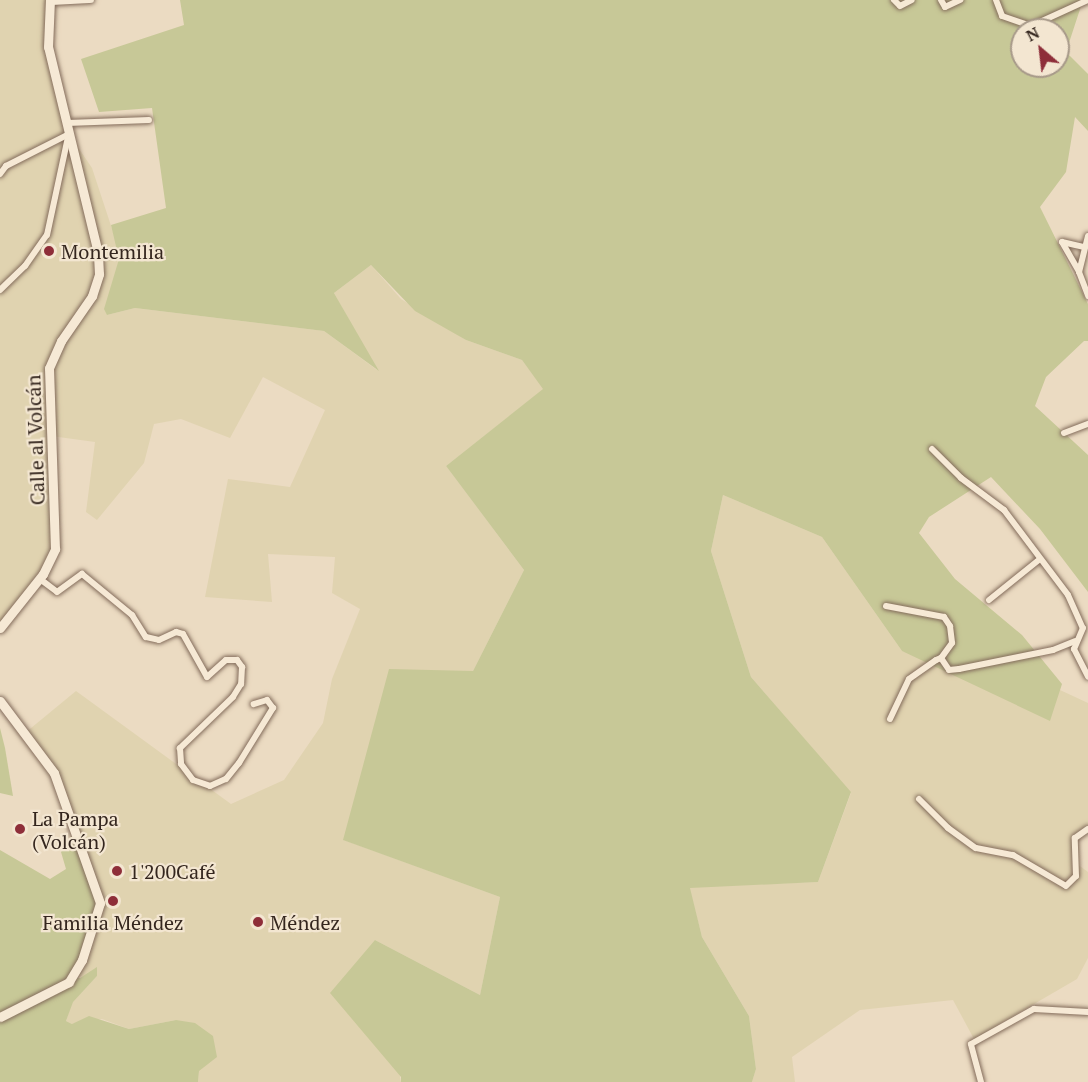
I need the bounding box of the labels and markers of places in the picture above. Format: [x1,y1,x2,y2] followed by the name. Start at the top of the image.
[61,239,164,263] place label: Montemilia
[42,244,56,258] marker: Montemilia
[32,806,119,853] place label: La Pampa (Volcán)
[13,822,27,836] marker: La Pampa (Volcán)
[129,859,216,883] place label: 1'200Café
[110,864,124,878] marker: 1'200Café
[106,894,120,908] marker: Familia Méndez
[42,910,184,934] place label: Familia Méndez
[270,910,340,934] place label: Méndez
[251,915,265,929] marker: Méndez

